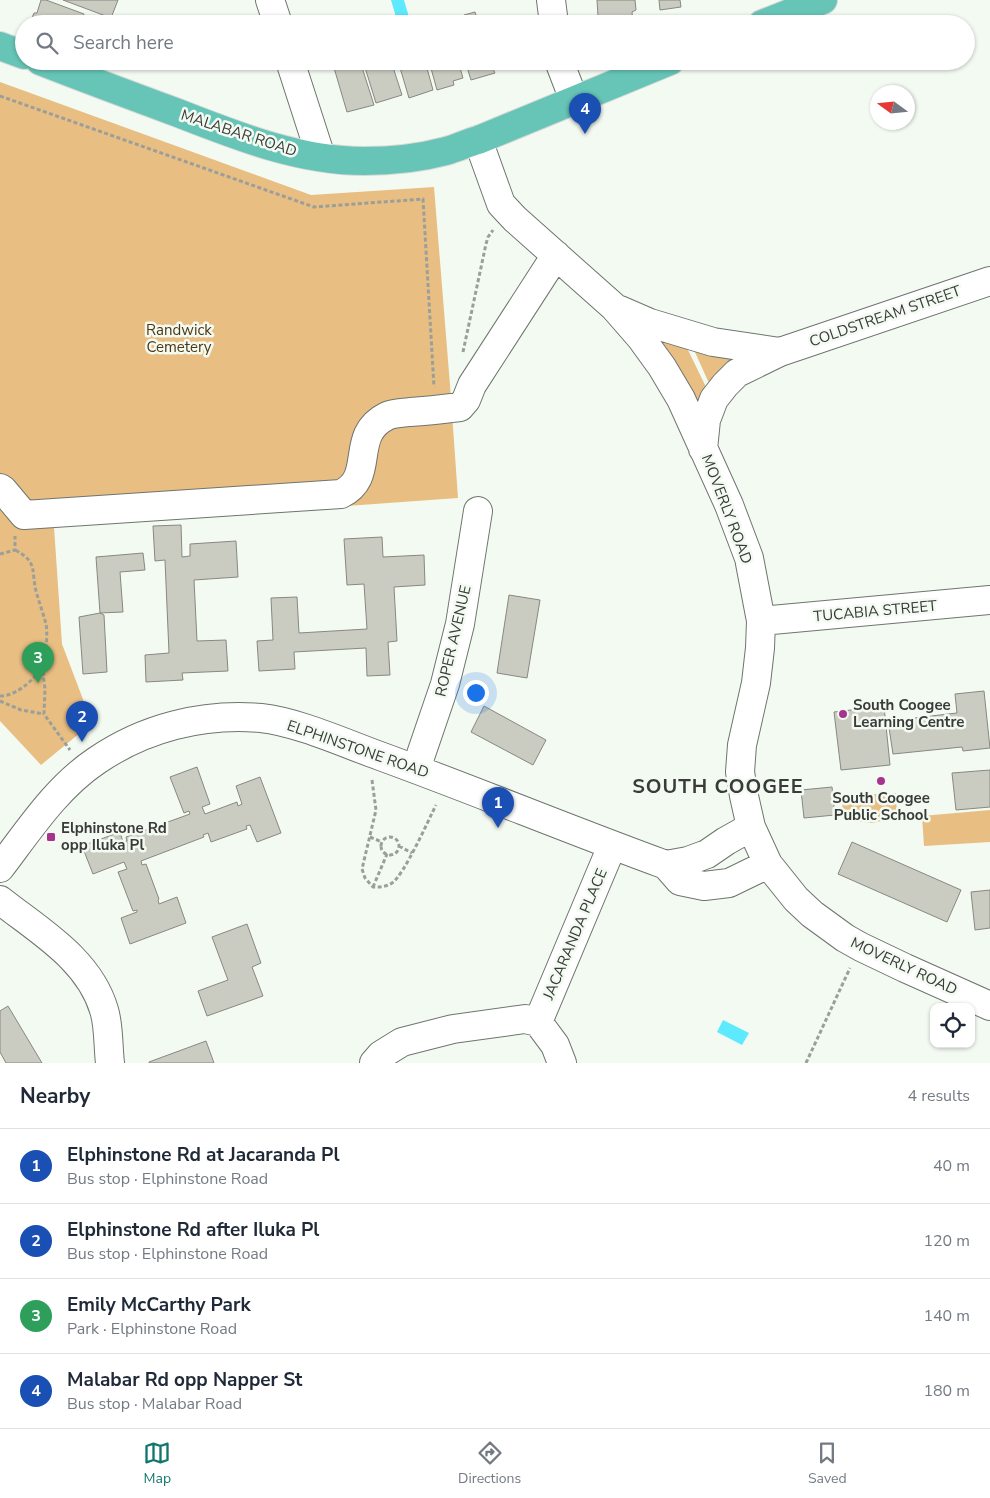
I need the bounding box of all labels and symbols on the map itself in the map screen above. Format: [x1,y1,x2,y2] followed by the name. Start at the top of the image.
[870,85,915,130] north arrow
[569,93,601,134] pin: 4
[178,105,300,161] street label: MALABAR ROAD
[806,281,964,351] street label: COLDSTREAM STREET
[146,320,212,357] park label: Randwick Cemetery
[697,451,757,567] street label: MOVERLY ROAD
[430,583,476,699] street label: ROPER AVENUE
[812,596,938,626] street label: TUCABIA STREET
[22,642,54,683] pin: 3
[463,680,489,706] your location
[853,695,964,732] place label: South Coogee Learning Centre
[66,701,98,742] pin: 2
[837,708,849,720] marker: South Coogee Learning Centre
[284,715,432,783] street label: ELPHINSTONE ROAD
[632,773,804,800] district label: SOUTH COOGEE
[875,775,887,787] marker: South Coogee Public School
[482,787,514,828] pin: 1
[832,788,930,825] place label: South Coogee Public School
[61,818,167,855] place label: Elphinstone Rd opp Iluka Pl
[45,831,57,843] marker: Elphinstone Rd opp Iluka Pl
[538,865,612,1004] street label: JACARANDA PLACE
[847,932,961,1000] street label: MOVERLY ROAD

